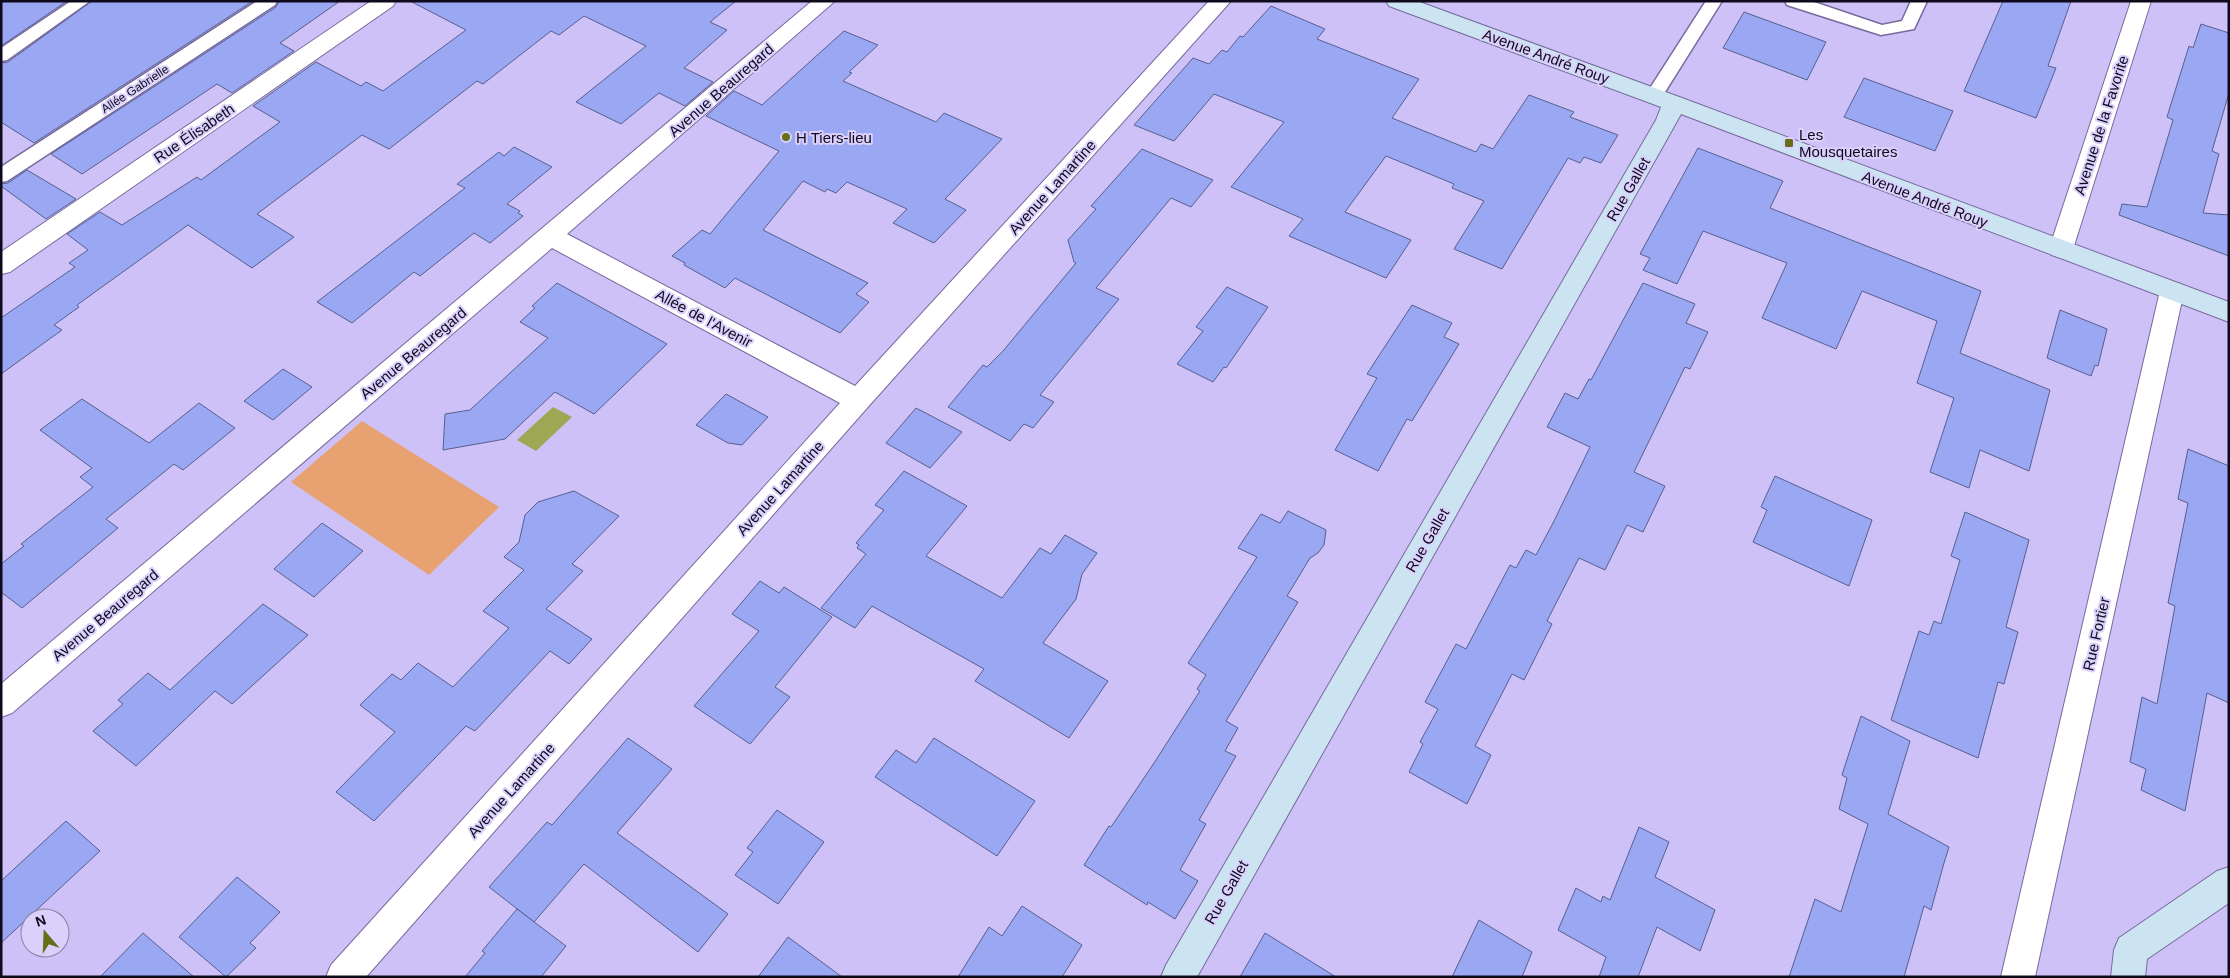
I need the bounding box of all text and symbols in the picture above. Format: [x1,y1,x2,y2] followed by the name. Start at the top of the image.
[1481,25,1612,87] street label: Avenue André Rouy
[665,40,777,140] street label: Avenue Beauregard
[2070,53,2132,197] street label: Avenue de la Favorite
[98,62,172,116] street label: Allée Gabrielle
[151,100,237,166] street label: Rue Élisabeth
[1799,126,1897,160] place label: Les Mousquetaires
[796,129,872,146] place label: H Tiers-lieu
[780,131,792,143] marker: H Tiers-lieu
[1005,136,1099,238] street label: Avenue Lamartine
[1783,137,1795,149] marker: Les Mousquetaires
[1603,153,1653,224] street label: Rue Gallet
[1860,167,1991,231] street label: Avenue André Rouy
[653,285,755,351] street label: Allée de l'Avenir
[357,304,469,402] street label: Avenue Beauregard
[733,437,827,539] street label: Avenue Lamartine
[1402,504,1452,575] street label: Rue Gallet
[49,566,161,664] street label: Avenue Beauregard
[2079,596,2113,672] street label: Rue Fortier
[464,739,558,841] street label: Avenue Lamartine
[1201,856,1251,927] street label: Rue Gallet
[20,908,70,958] north arrow
[33,911,48,930] text: N

